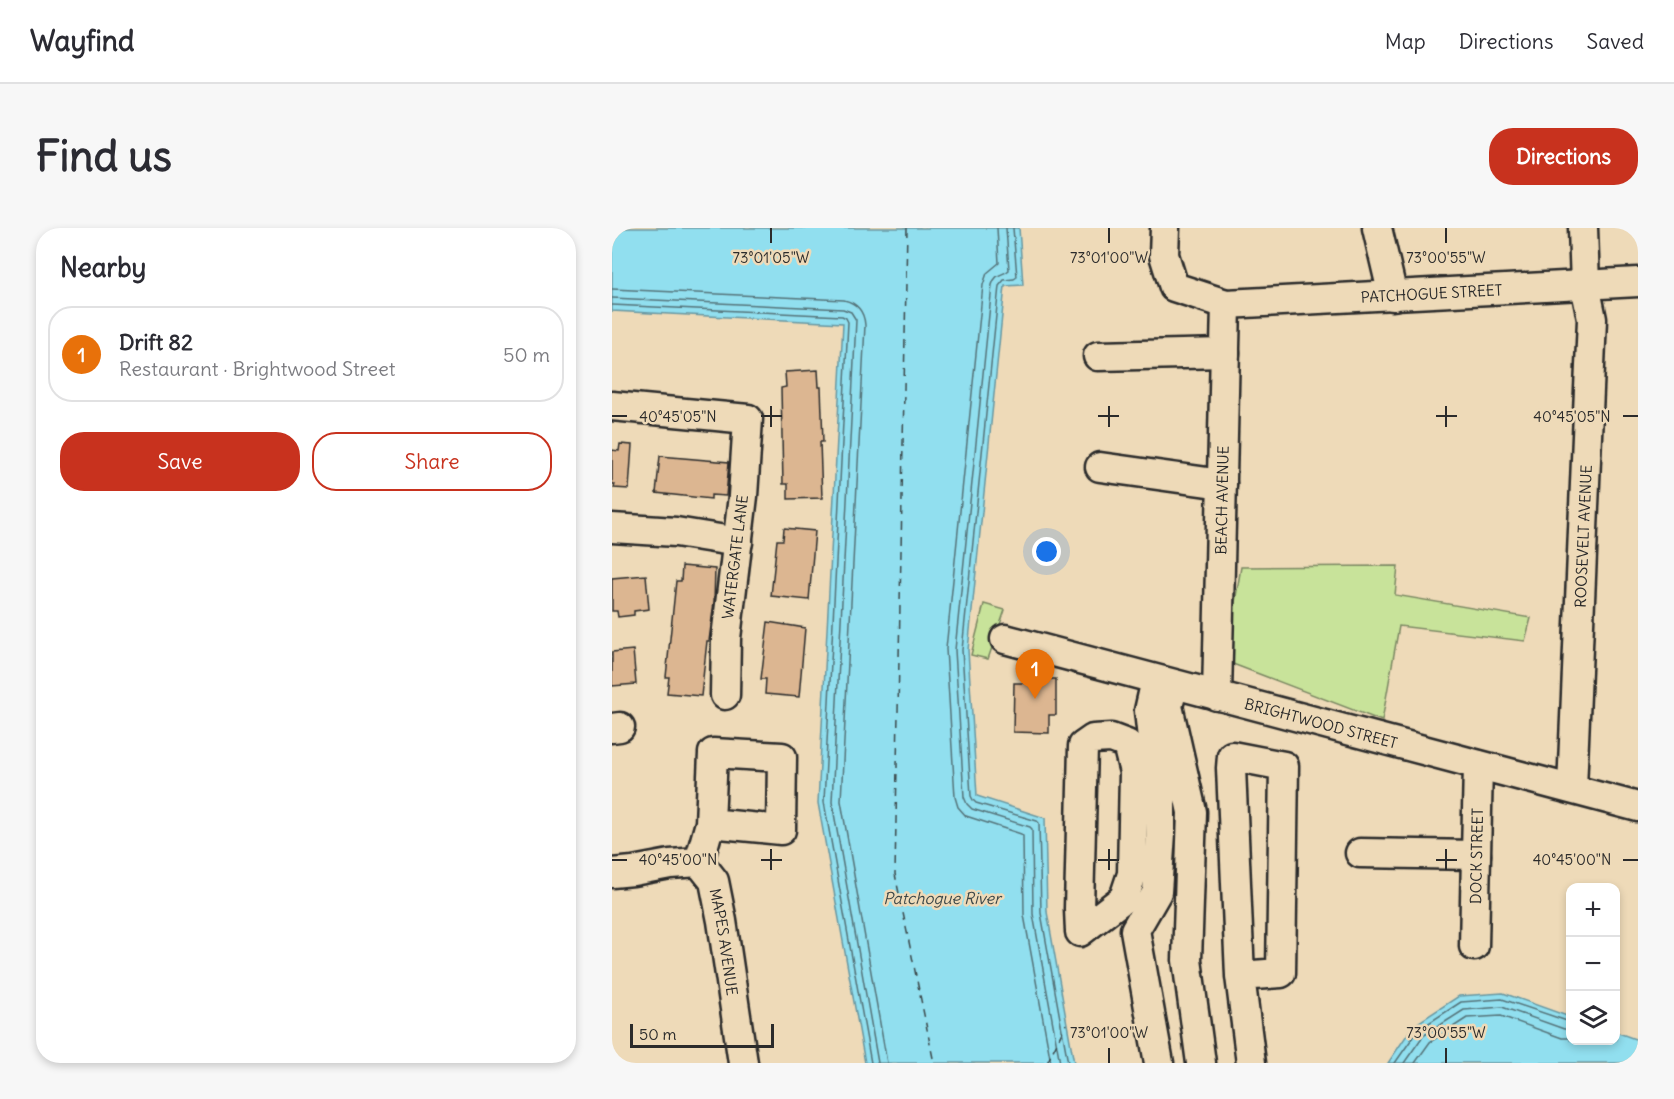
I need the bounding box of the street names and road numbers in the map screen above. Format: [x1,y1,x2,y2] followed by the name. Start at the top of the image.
[1360,280,1503,306] street label: PATCHOGUE STREET
[1211,445,1232,555] street label: BEACH AVENUE
[1570,464,1595,608] street label: ROOSEVELT AVENUE
[718,493,752,620] street label: WATERGATE LANE
[1243,694,1400,752] street label: BRIGHTWOOD STREET
[1465,808,1487,904] street label: DOCK STREET
[706,887,742,997] street label: MAPES AVENUE

